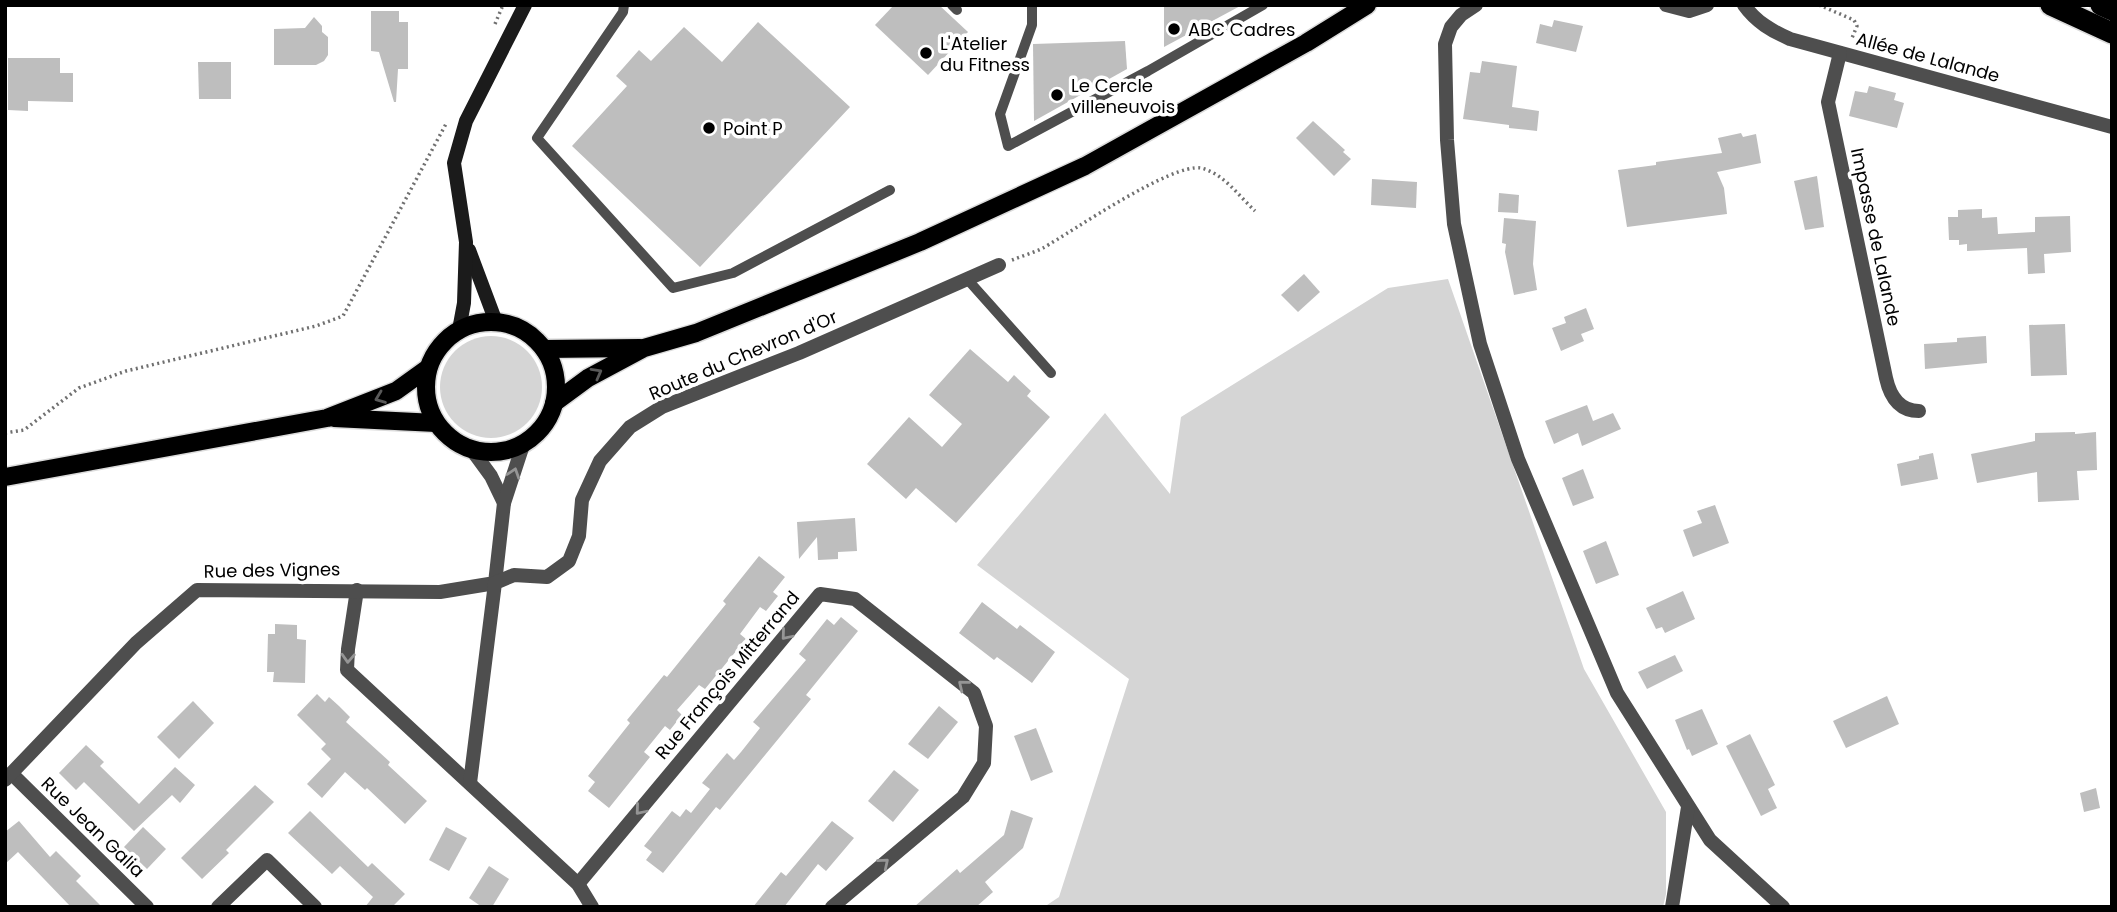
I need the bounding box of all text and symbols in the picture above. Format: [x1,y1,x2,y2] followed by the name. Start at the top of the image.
[1188,17,1295,42] place label: ABC Cadres
[1166,21,1182,37] marker: ABC Cadres
[1853,26,2003,88] street label: Allée de Lalande
[940,31,1030,77] place label: L'Atelier du Fitness
[918,45,934,61] marker: L'Atelier du Fitness
[1071,73,1175,119] place label: Le Cercle villeneuvois
[1049,87,1065,103] marker: Le Cercle villeneuvois
[723,116,783,141] place label: Point P
[701,120,717,136] marker: Point P
[1845,146,1907,328] street label: Impasse de Lalande
[645,304,841,406] street label: Route du Chevron d'Or
[590,368,602,381] one-way arrow
[374,389,386,403] one-way arrow
[506,467,520,479] one-way arrow
[203,556,341,584] street label: Rue des Vignes
[649,586,805,764] street label: Rue François Mitterrand
[782,627,794,640] one-way arrow
[340,653,355,664] one-way arrow
[959,681,971,694] one-way arrow
[36,771,150,883] street label: Rue Jean Galia
[636,801,648,814] one-way arrow
[876,859,889,871] one-way arrow

